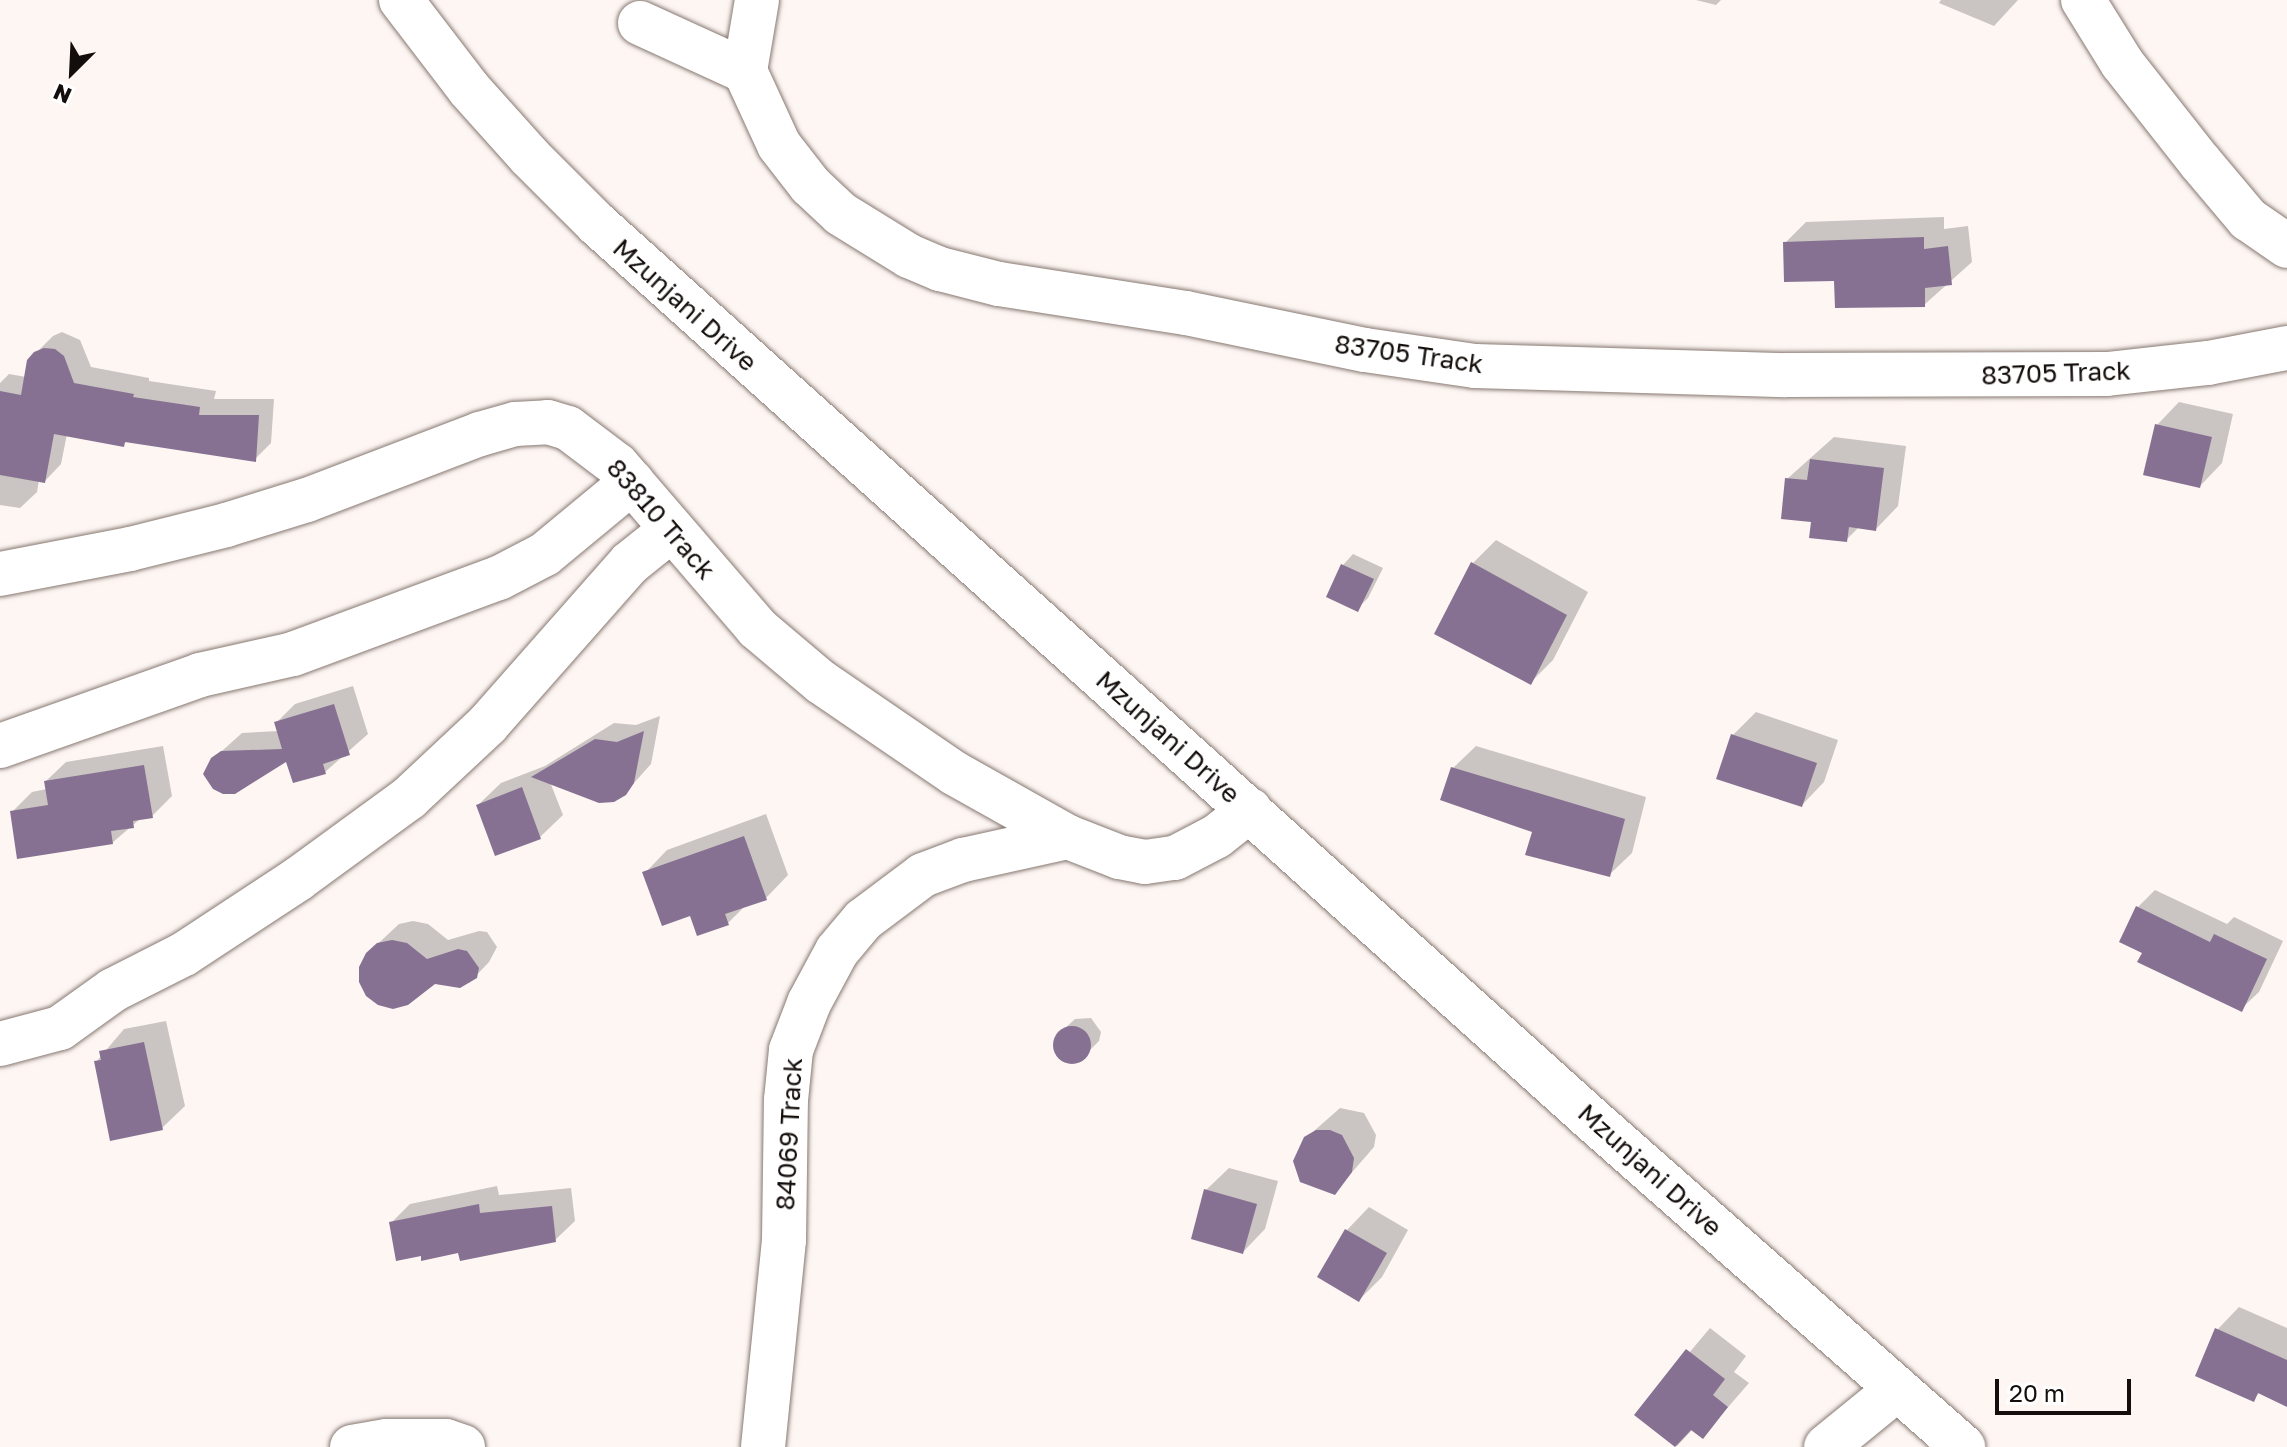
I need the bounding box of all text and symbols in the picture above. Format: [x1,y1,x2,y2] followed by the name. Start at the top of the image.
[32,32,112,112] north arrow
[49,79,75,110] text: N
[607,232,763,378] street label: Mzunjani Drive
[1333,328,1485,380] street label: 83705 Track
[1981,355,2131,391] street label: 83705 Track
[600,452,722,586] street label: 83810 Track
[1090,664,1246,810] street label: Mzunjani Drive
[769,1057,809,1211] street label: 84069 Track
[1572,1097,1728,1243] street label: Mzunjani Drive
[1999,1363,2135,1413] scale bar
[2009,1378,2065,1407] text: 20 m

